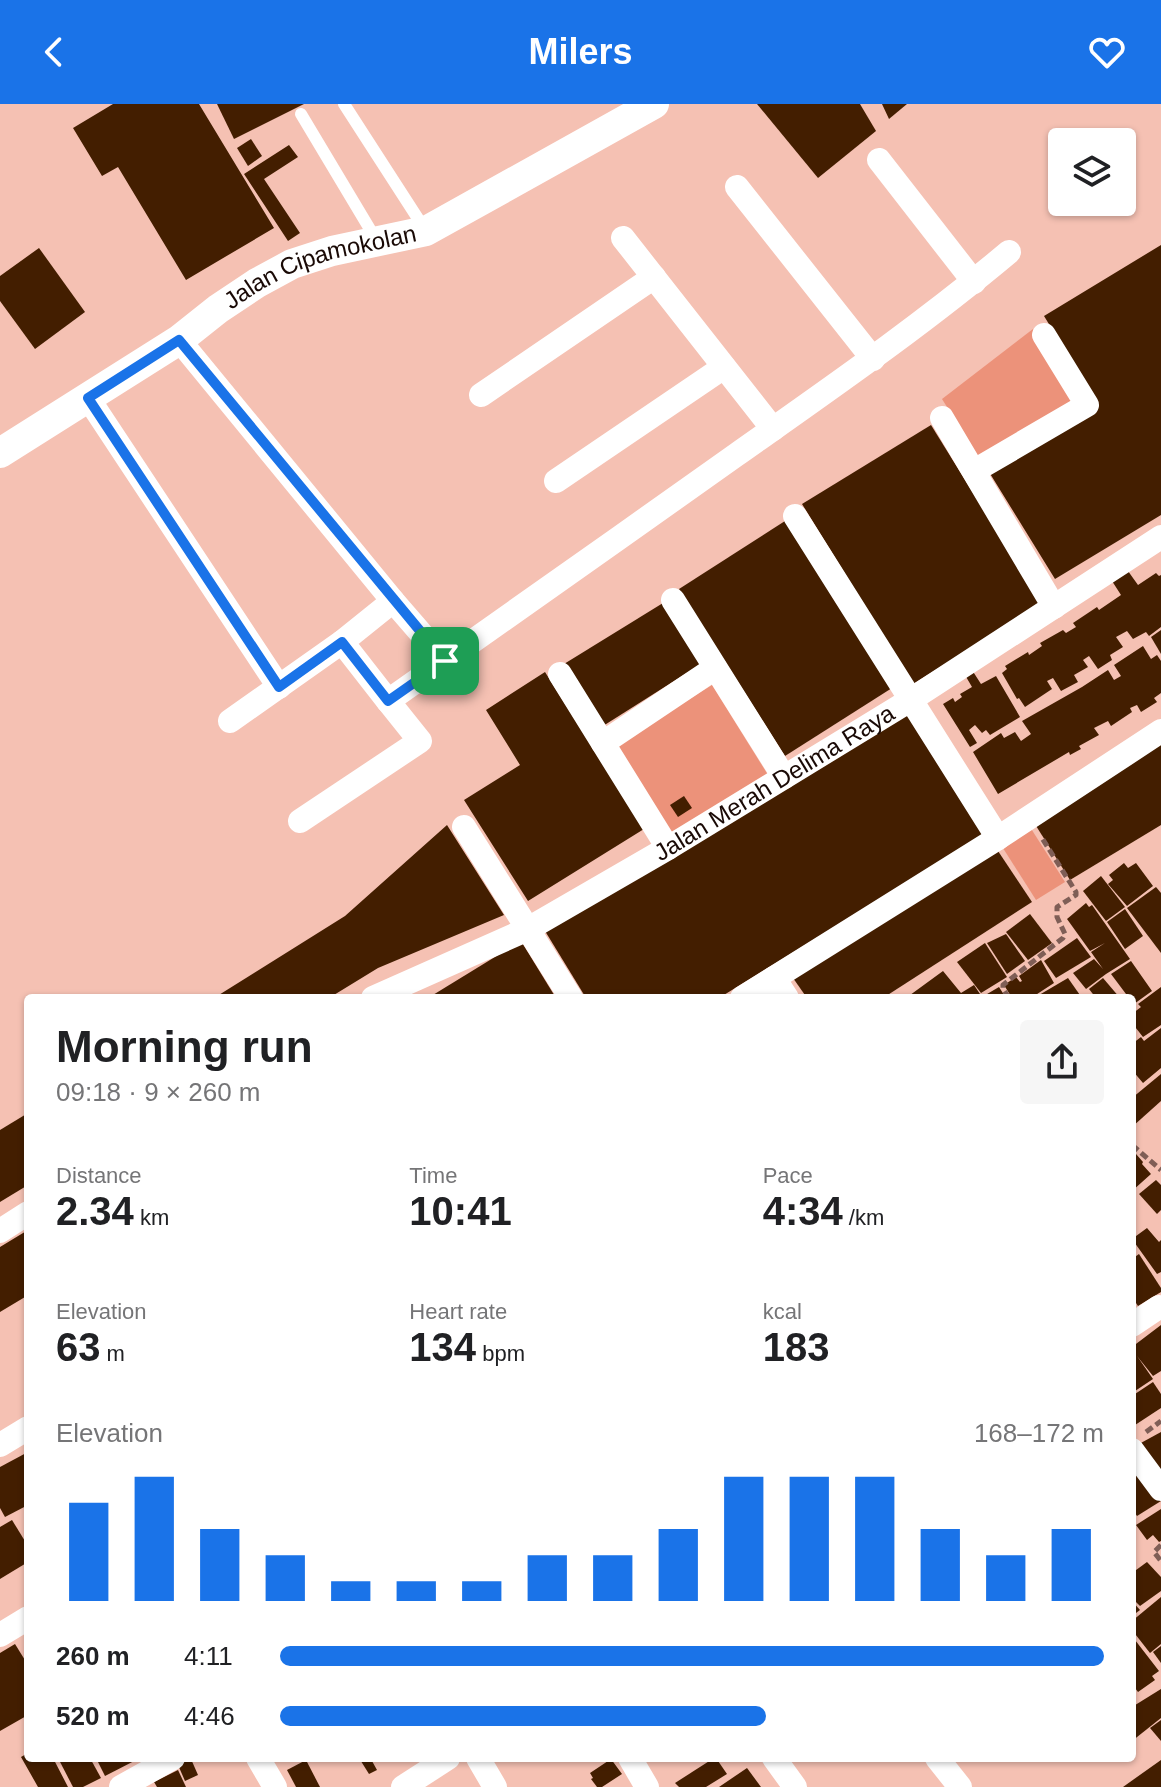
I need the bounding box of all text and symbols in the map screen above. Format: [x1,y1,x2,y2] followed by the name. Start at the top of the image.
[32,30,76,74] icon: back
[1085,30,1129,74] icon: heart
[528,31,633,72] text: Milers
[1048,128,1136,216] map controls
[1048,128,1136,216] button: layers
[219,219,419,314] street label: Jalan Cipamokolan
[411,627,479,695] pin
[423,639,467,683] icon: arrive
[649,699,900,866] street label: Jalan Merah Delima Raya
[1020,1020,1104,1104] button: share
[56,1022,313,1071] text: Morning run
[56,1077,261,1107] text: 09:18 · 9 × 260 m
[56,1163,142,1188] text: Distance
[409,1163,457,1188] text: Time
[763,1163,813,1188] text: Pace
[56,1189,134,1233] text: 2.34
[409,1189,512,1233] text: 10:41
[763,1189,843,1233] text: 4:34
[134,1205,169,1230] text: km
[843,1205,884,1230] text: /km
[56,1299,147,1324] text: Elevation
[409,1299,507,1324] text: Heart rate
[763,1299,802,1324] text: kcal
[56,1325,101,1369] text: 63
[409,1325,476,1369] text: 134
[763,1325,829,1369] text: 183
[101,1341,125,1366] text: m
[476,1341,525,1366] text: bpm
[56,1418,163,1448] text: Elevation
[974,1418,1104,1448] text: 168–172 m
[56,1641,130,1671] text: 260 m
[184,1641,233,1671] text: 4:11
[56,1701,130,1731] text: 520 m
[184,1701,235,1731] text: 4:46

